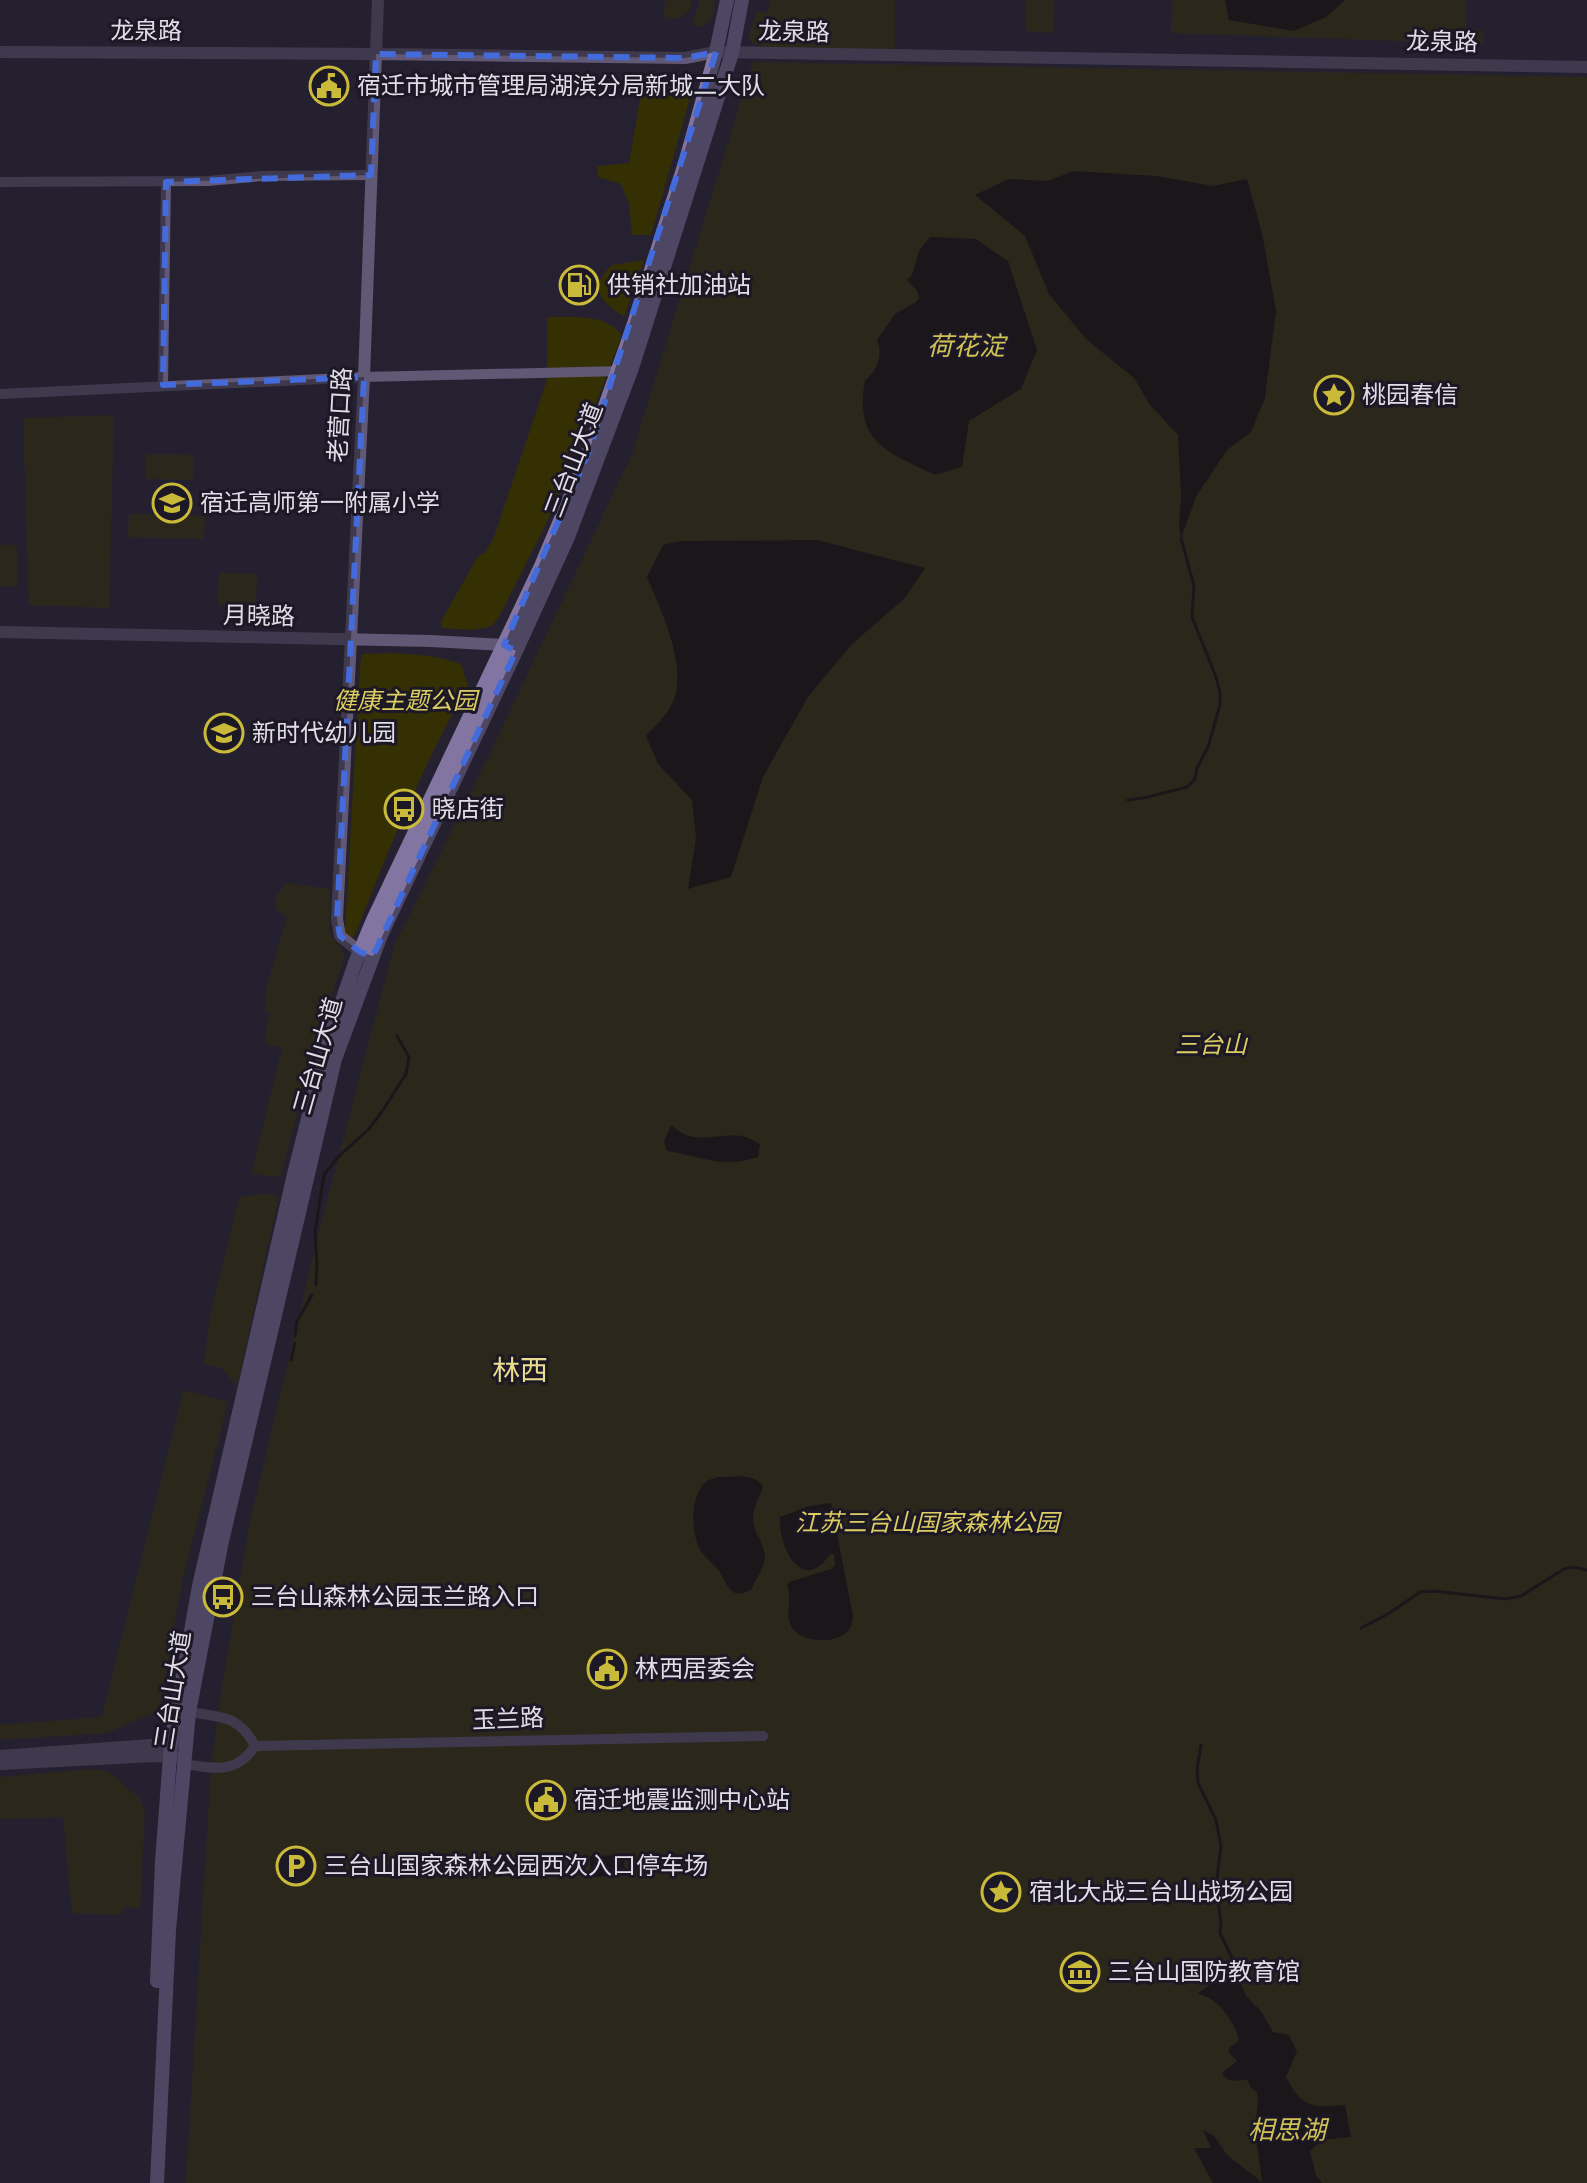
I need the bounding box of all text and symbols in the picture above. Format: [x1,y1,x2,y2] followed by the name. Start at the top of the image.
[110,14,182,47] street label: 龙泉路
[758,14,830,49] street label: 龙泉路
[1406,24,1478,59] street label: 龙泉路
[308,65,350,107] public building icon: 宿迁市城市管理局湖滨分局新城二大队
[357,69,765,102] place label: 宿迁市城市管理局湖滨分局新城二大队
[558,264,600,306] fuel station icon: 供销社加油站
[607,268,751,301] place label: 供销社加油站
[927,328,1009,364] water label: 荷花淀
[321,366,358,464] street label: 老营口路
[1313,374,1355,416] place icon: 桃园春信
[1362,378,1458,411] place label: 桃园春信
[537,398,610,522] street label: 三台山大道
[151,482,193,524] school or university icon: 宿迁高师第一附属小学
[200,486,440,519] place label: 宿迁高师第一附属小学
[223,598,295,633] street label: 月晓路
[333,684,480,717] park label: 健康主题公园
[203,712,245,754] school or university icon: 新时代幼儿园
[252,716,396,749] place label: 新时代幼儿园
[383,788,425,830] bus stop icon: 晓店街
[432,792,504,825] place label: 晓店街
[285,994,350,1118] street label: 三台山大道
[1175,1028,1249,1061] park label: 三台山
[492,1351,548,1389] district label: 林西
[795,1506,1062,1539] park label: 江苏三台山国家森林公园
[202,1576,244,1618] bus stop icon: 三台山森林公园玉兰路入口
[251,1580,539,1613] place label: 三台山森林公园玉兰路入口
[147,1628,198,1752] street label: 三台山大道
[586,1648,628,1690] public building icon: 林西居委会
[635,1652,755,1685] place label: 林西居委会
[471,1701,545,1736] street label: 玉兰路
[525,1779,567,1821] public building icon: 宿迁地震监测中心站
[574,1783,790,1816] place label: 宿迁地震监测中心站
[275,1845,317,1887] parking icon: 三台山国家森林公园西次入口停车场
[324,1849,708,1882] place label: 三台山国家森林公园西次入口停车场
[980,1871,1022,1913] place icon: 宿北大战三台山战场公园
[1029,1875,1293,1908] place label: 宿北大战三台山战场公园
[1059,1951,1101,1993] museum icon: 三台山国防教育馆
[1108,1955,1300,1988] place label: 三台山国防教育馆
[1248,2112,1330,2148] water label: 相思湖

